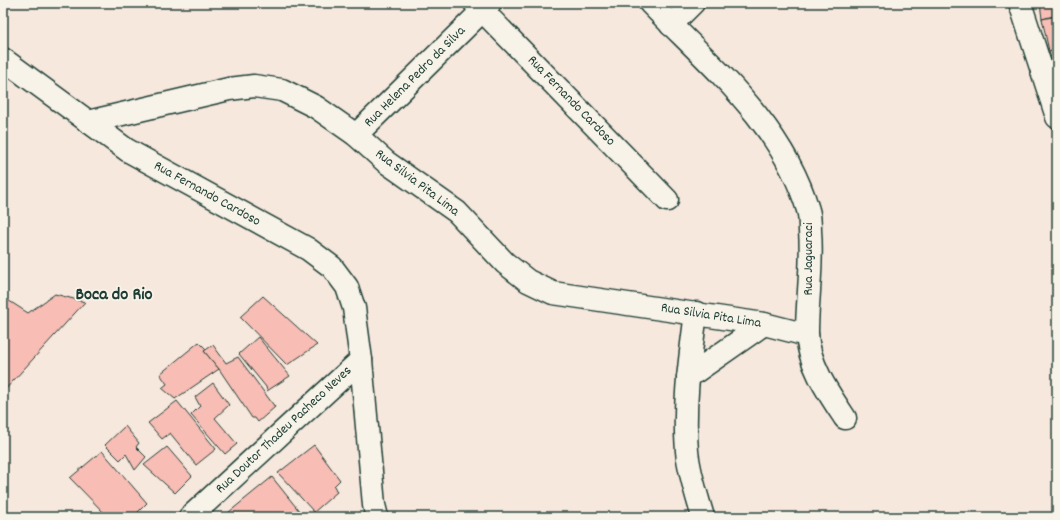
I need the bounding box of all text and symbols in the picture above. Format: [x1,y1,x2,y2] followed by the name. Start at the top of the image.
[360,21,471,132] street label: Rua Helena Pedro da Silva
[522,51,620,151] street label: Rua Fernando Cardoso
[371,145,464,222] street label: Rua Silvia Pita Lima
[150,156,264,232] street label: Rua Fernando Cardoso
[799,222,819,295] street label: Rua Jaguaraci
[76,283,153,308] district label: Boca do Rio
[659,298,763,334] street label: Rua Silvia Pita Lima
[212,361,357,499] street label: Rua Doutor Thadeu Pacheco Neves

